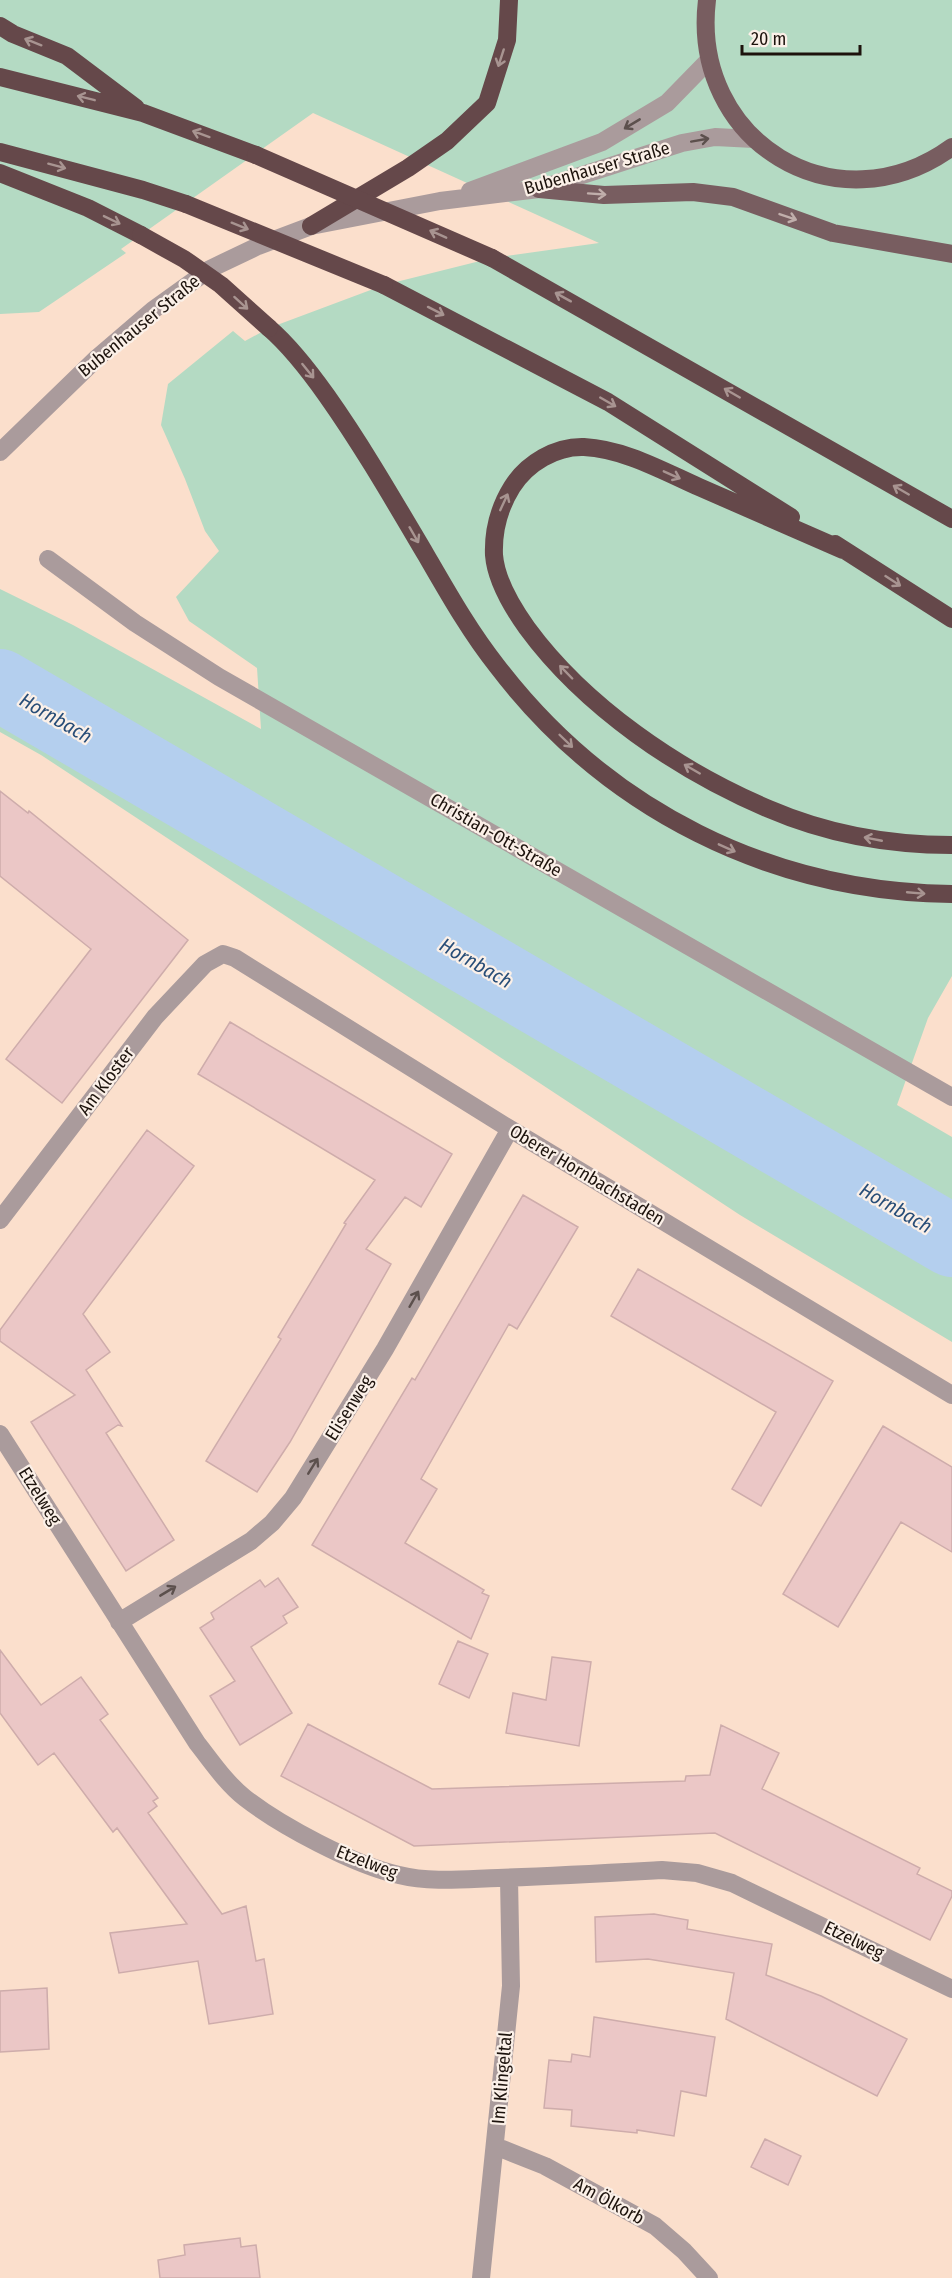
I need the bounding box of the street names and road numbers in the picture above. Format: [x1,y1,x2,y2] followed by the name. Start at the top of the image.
[522,137,672,199] street label: Bubenhauser Straße
[74,270,204,382] street label: Bubenhauser Straße
[426,788,566,882] street label: Christian-Ott-Straße
[73,1042,139,1119] street label: Am Kloster
[506,1120,668,1230] street label: Oberer Hornbachstaden
[320,1371,378,1445] street label: Elisenweg
[14,1463,67,1529] street label: Etzelweg
[333,1840,401,1884] street label: Etzelweg
[820,1916,888,1964] street label: Etzelweg
[487,2031,517,2125] street label: Im Klingeltal
[570,2173,648,2229] street label: Am Ölkorb

